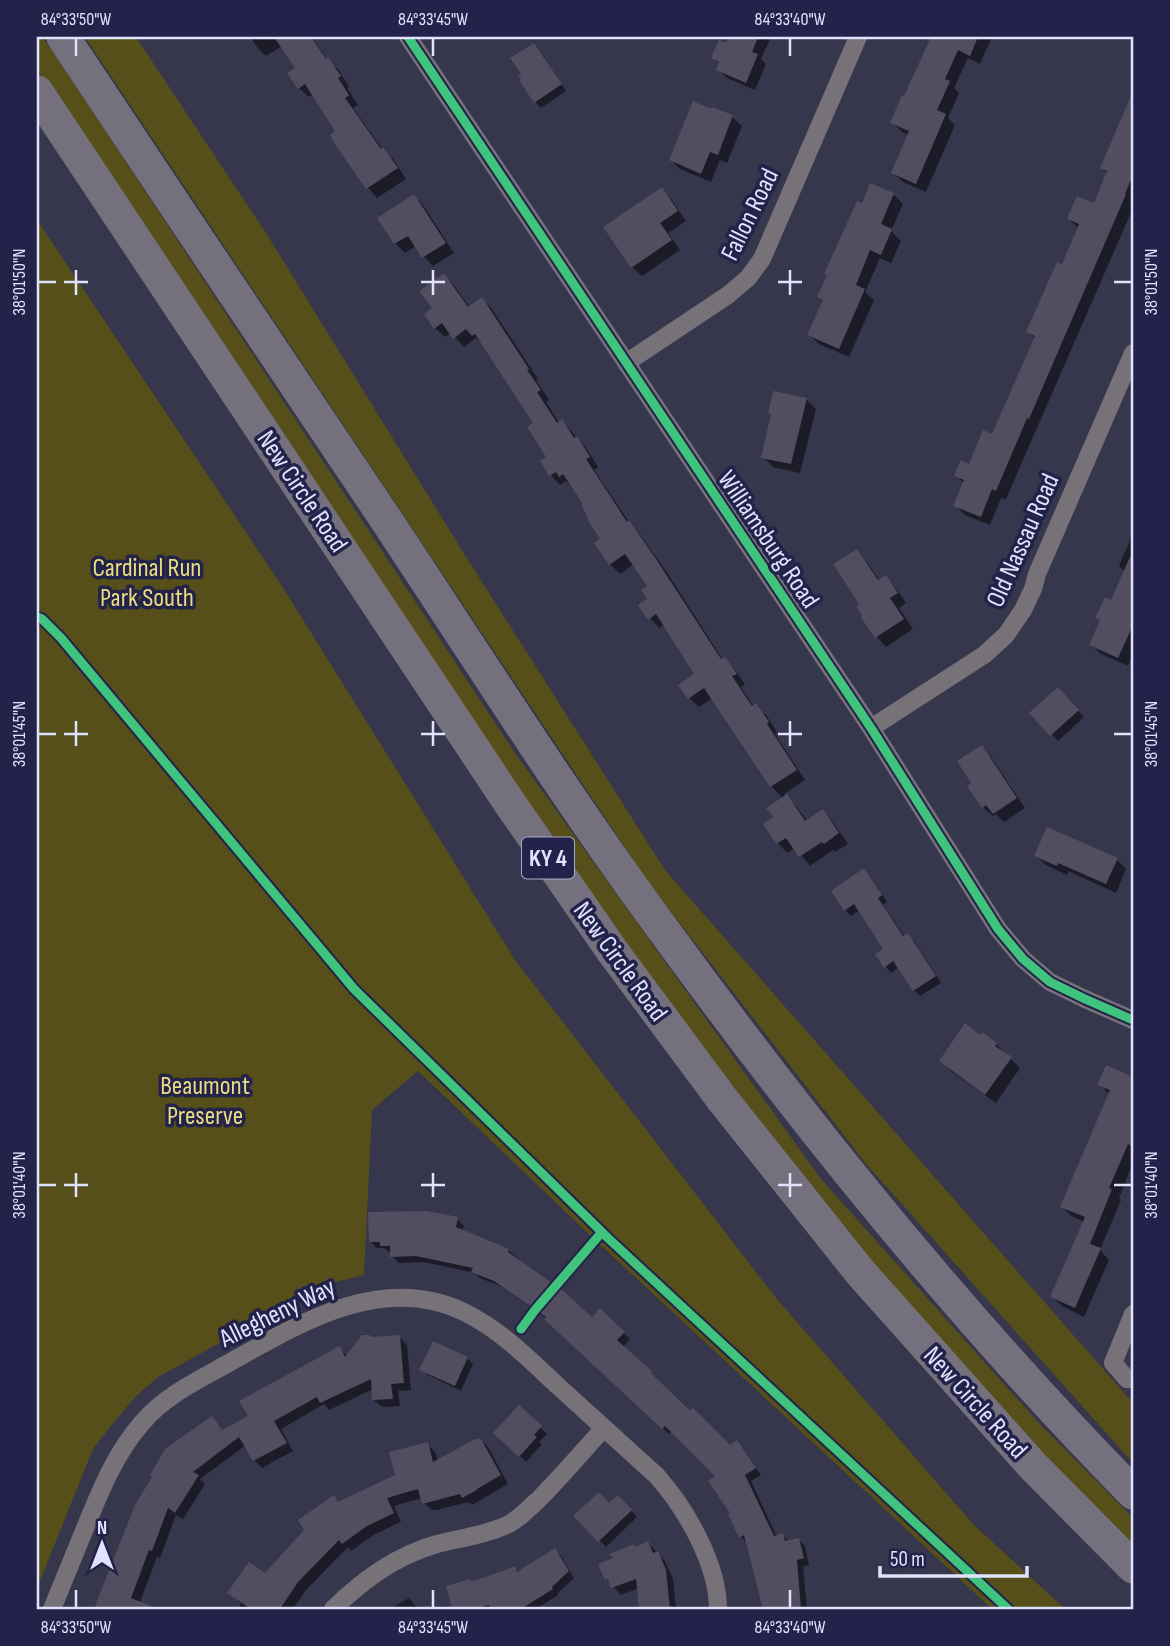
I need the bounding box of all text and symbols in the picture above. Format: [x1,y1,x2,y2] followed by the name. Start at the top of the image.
[41,9,112,30] text: 84°33'50"W
[398,9,468,30] text: 84°33'45"W
[755,9,826,30] text: 84°33'40"W
[715,164,786,266] street label: Fallon Road
[9,249,30,315] text: 38°01'50"N
[1141,249,1162,315] text: 38°01'50"N
[250,425,354,559] street label: New Circle Road
[710,465,825,614] street label: Williamsburg Road
[980,469,1067,612] street label: Old Nassau Road
[92,553,202,614] park label: Cardinal Run Park South
[9,701,30,767] text: 38°01'45"N
[1141,701,1162,767] text: 38°01'45"N
[522,838,574,878] road number: KY 4
[566,896,673,1028] street label: New Circle Road
[160,1071,250,1132] park label: Beaumont Preserve
[9,1151,30,1219] text: 38°01'40"N
[1141,1151,1162,1219] text: 38°01'40"N
[214,1272,341,1355] street label: Allegheny Way
[917,1341,1033,1465] street label: New Circle Road
[66,1510,136,1580] north arrow
[97,1517,107,1540] text: N
[880,1534,1026,1578] scale bar
[890,1547,925,1572] text: 50 m
[41,1617,112,1638] text: 84°33'50"W
[398,1617,468,1638] text: 84°33'45"W
[755,1617,826,1638] text: 84°33'40"W

